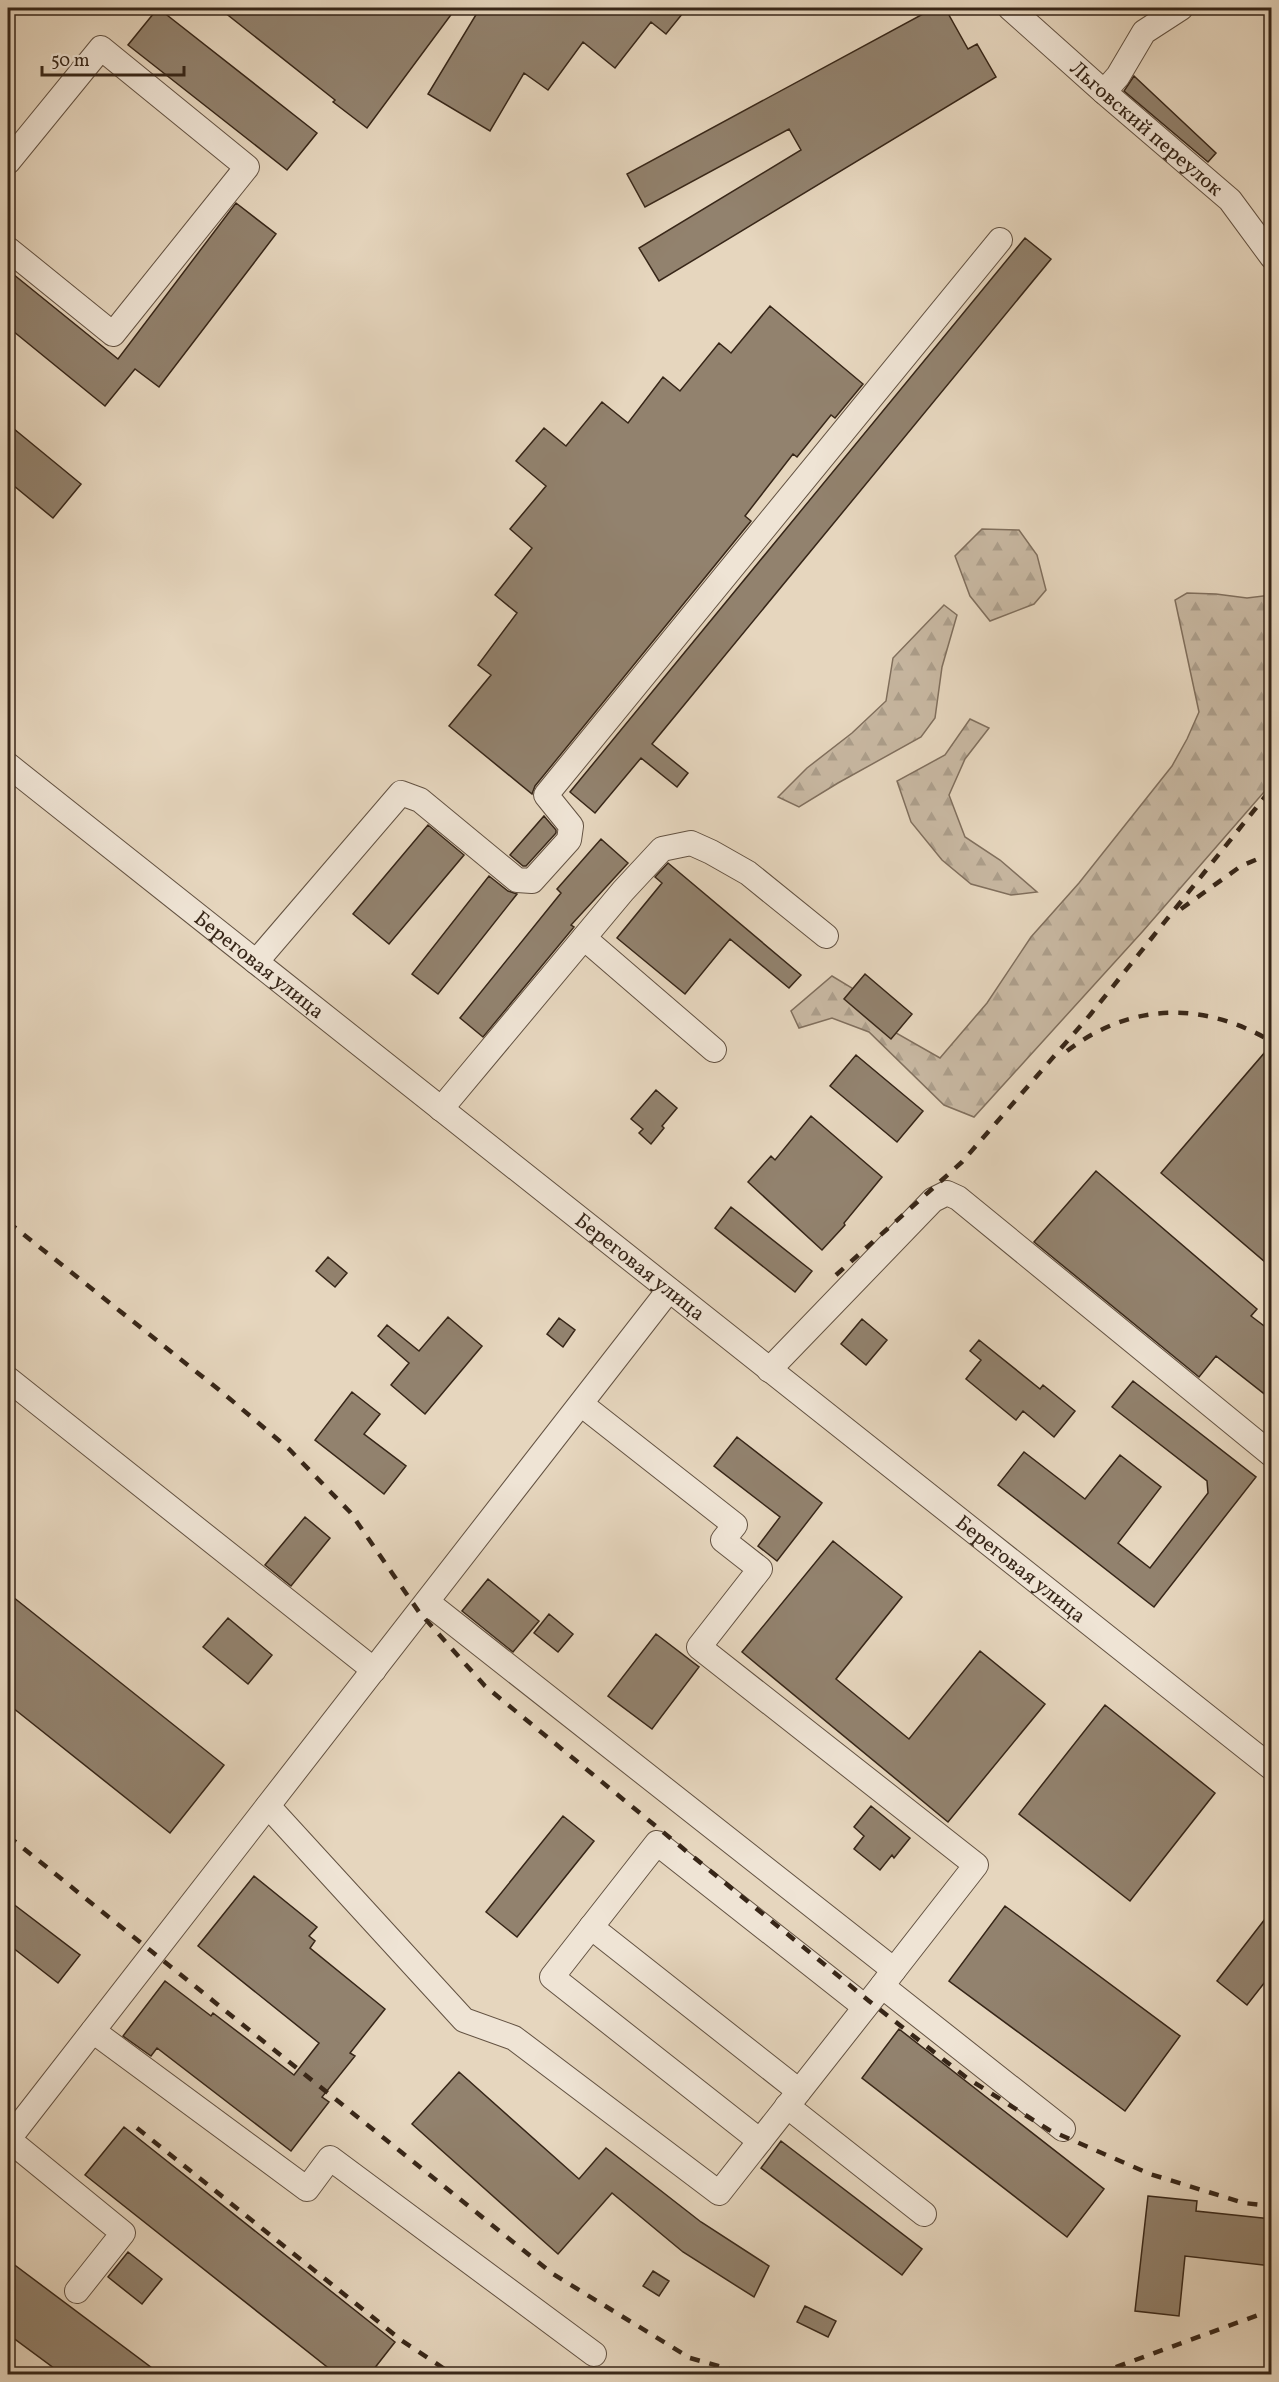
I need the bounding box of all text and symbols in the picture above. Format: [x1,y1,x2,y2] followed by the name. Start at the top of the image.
[42,39,184,77] scale bar
[51,49,90,74] text: 50 m
[1063,55,1229,204] street label: Льговский переулок
[187,905,330,1027] street label: Береговая улица
[568,1207,711,1329] street label: Береговая улица
[949,1509,1091,1631] street label: Береговая улица

